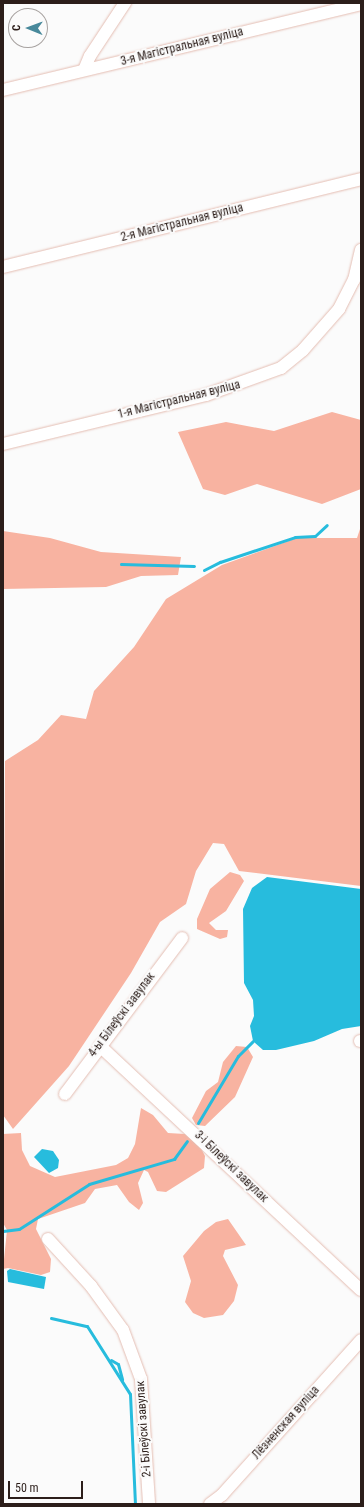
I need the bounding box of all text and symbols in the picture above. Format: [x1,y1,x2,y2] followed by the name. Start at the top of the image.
[8,8,48,48] north arrow
[10,25,23,31] text: С
[119,25,245,69] street label: 3-я Магістральная вуліца
[119,201,245,245] street label: 2-я Магістральная вуліца
[116,378,242,422] street label: 1-я Магістральная вуліца
[86,970,158,1060] street label: 4-ы Білеўскі завулак
[191,1128,271,1206] street label: 3-і Білеўскі завулак
[133,1380,155,1478] street label: 2-і Білеўскі завулак
[249,1383,323,1463] street label: Лёзненская вуліца
[10,1473,85,1499] scale bar
[15,1481,39,1495] text: 50 m

